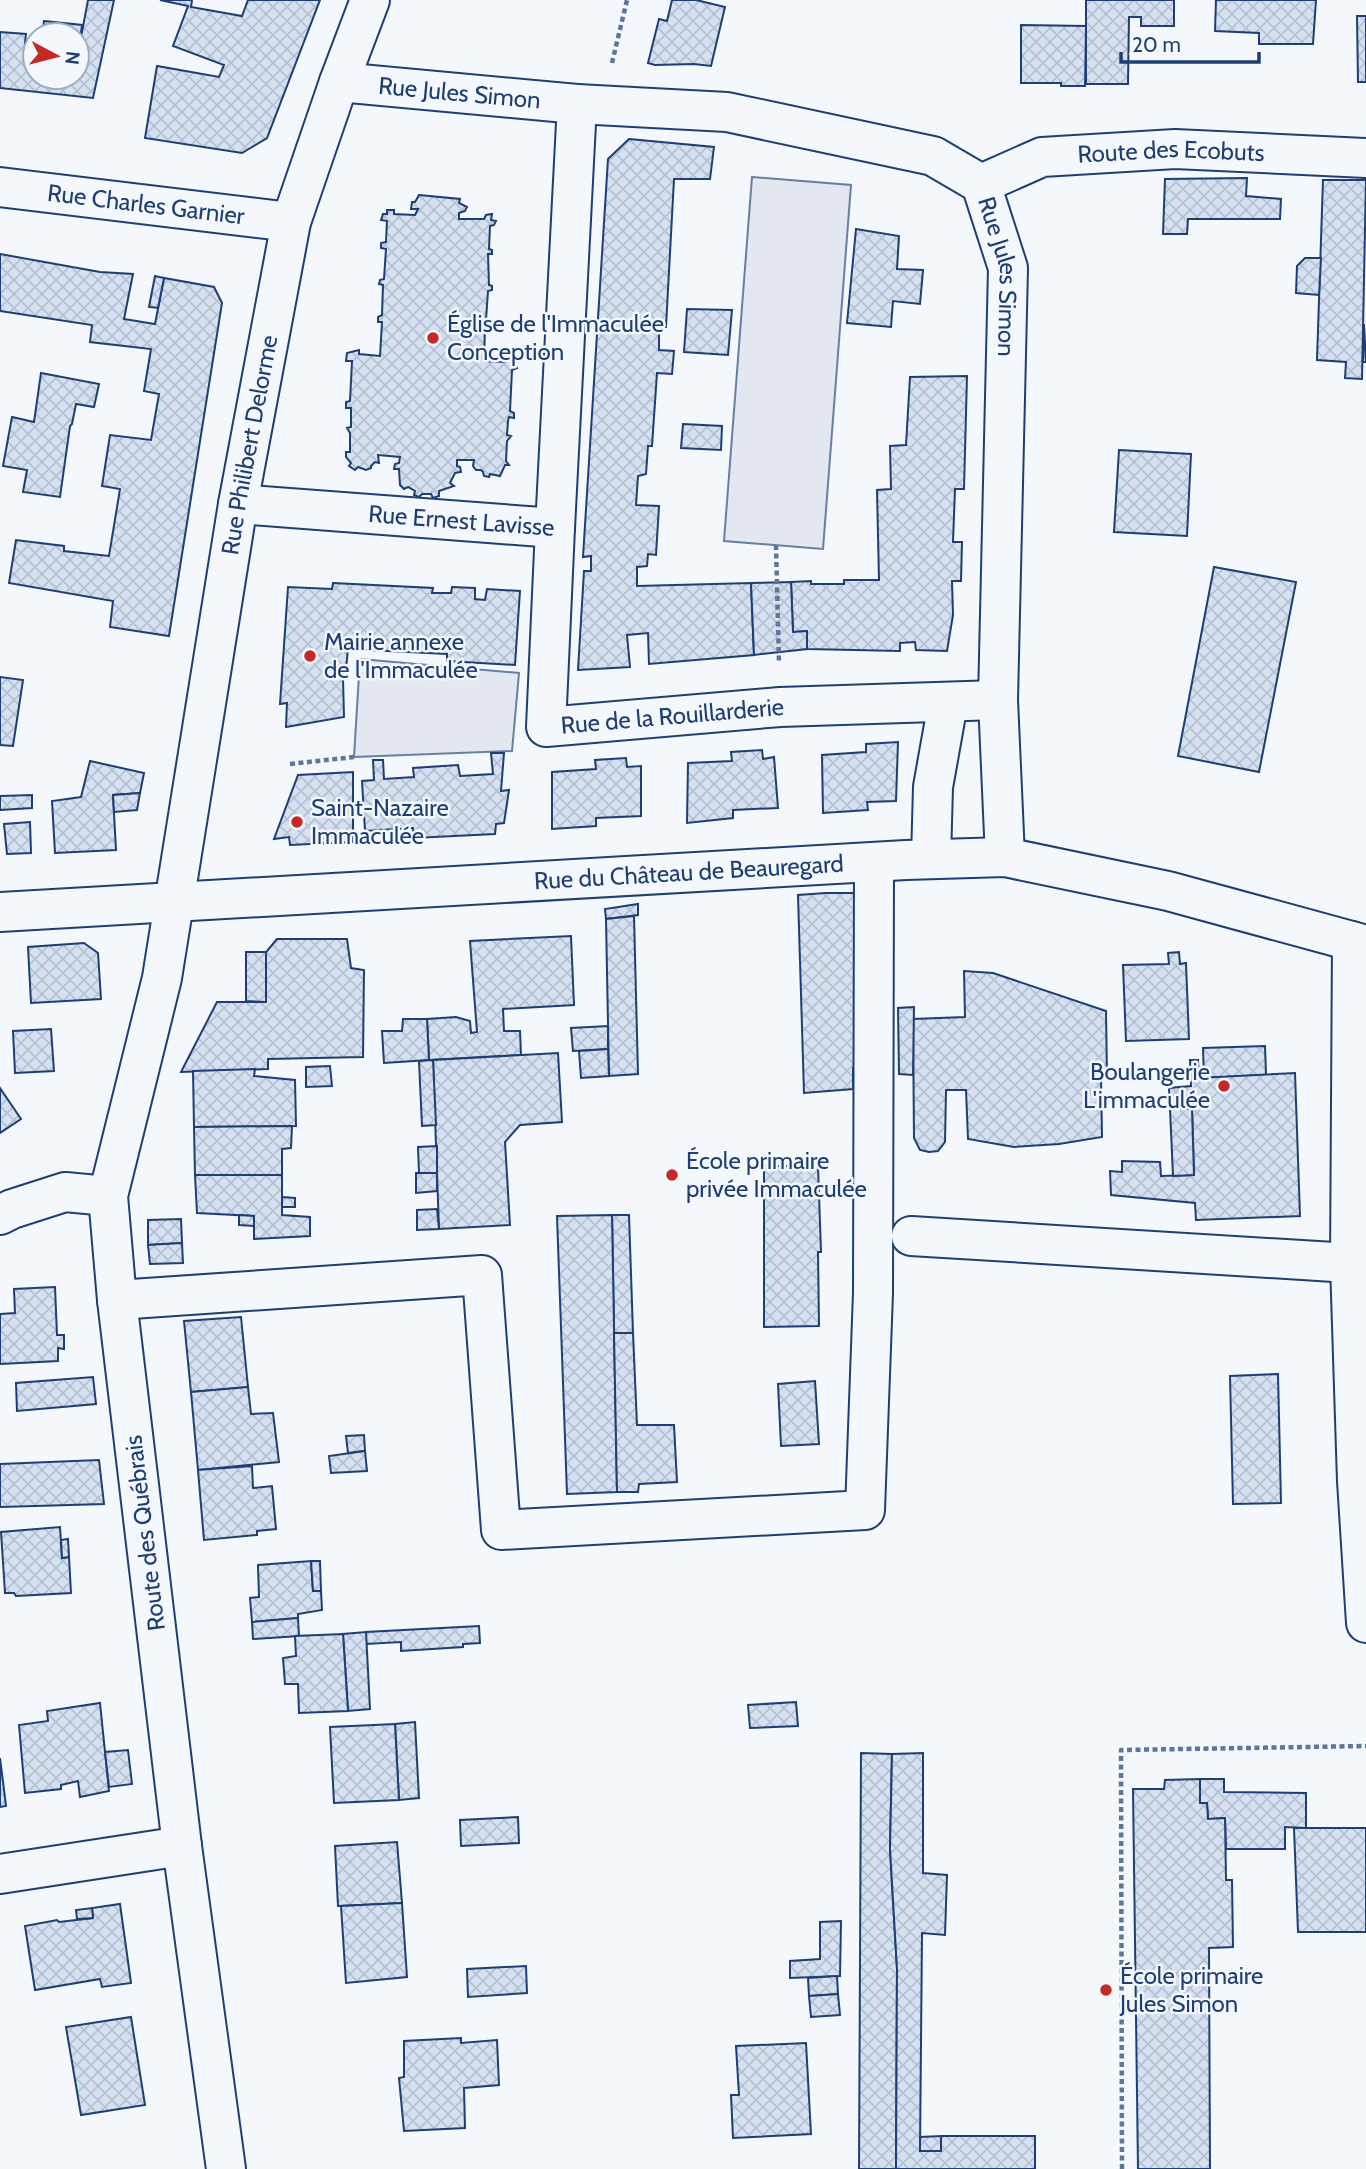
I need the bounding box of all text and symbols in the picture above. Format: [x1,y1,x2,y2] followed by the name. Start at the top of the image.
[21,21,91,91] north arrow
[1121,21,1259,65] scale bar
[1132,32,1181,57] text: 20 m
[60,50,85,66] text: N
[377,71,542,115] street label: Rue Jules Simon
[1077,134,1265,169] street label: Route des Ecobuts
[46,178,247,230] street label: Rue Charles Garnier
[972,193,1023,357] street label: Rue Jules Simon
[447,309,664,366] place label: Église de l'Immaculée Conception
[425,330,441,346] marker: Église de l'Immaculée Conception
[215,333,283,557] street label: Rue Philibert Delorme
[367,499,555,542] street label: Rue Ernest Lavisse
[324,627,478,684] place label: Mairie annexe de l'Immaculée
[302,648,318,664] marker: Mairie annexe de l'Immaculée
[560,692,785,740] street label: Rue de la Rouillarderie
[311,793,449,850] place label: Saint-Nazaire Immaculée
[289,814,305,830] marker: Saint-Nazaire Immaculée
[533,849,844,895] street label: Rue du Château de Beauregard
[1083,1057,1210,1114] place label: Boulangerie L'immaculée
[1216,1078,1232,1094] marker: Boulangerie L'immaculée
[686,1146,867,1203] place label: École primaire privée Immaculée
[664,1167,680,1183] marker: École primaire privée Immaculée
[118,1434,171,1633] street label: Route des Québrais
[1119,1961,1263,2018] place label: École primaire Jules Simon
[1098,1982,1114,1998] marker: École primaire Jules Simon

